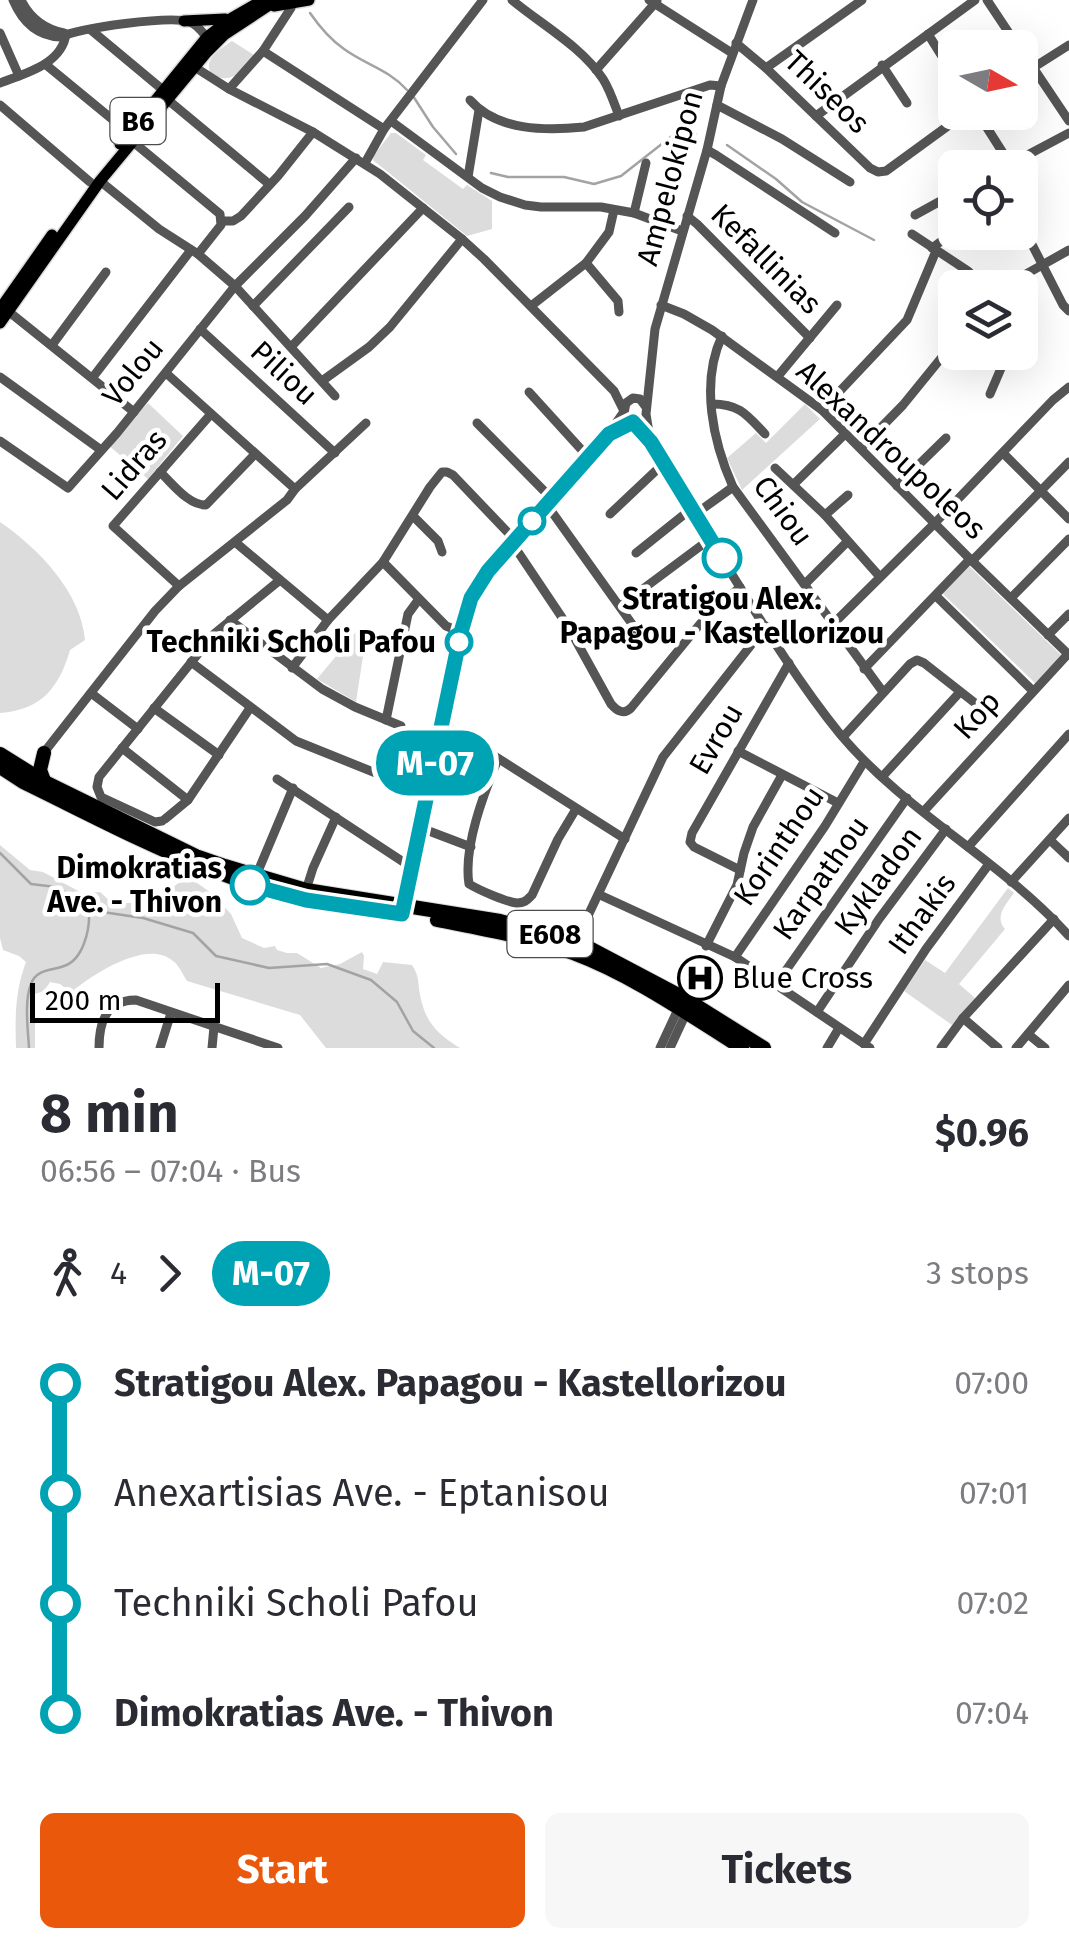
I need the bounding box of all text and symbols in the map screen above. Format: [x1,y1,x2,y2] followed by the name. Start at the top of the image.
[938,30,1038,130] north arrow
[938,30,1038,370] map controls
[777,43,877,141] street label: Thiseos
[629,86,711,270] street label: Ampelokipon
[110,98,166,144] road number: B6
[938,150,1038,250] button: locate
[703,196,829,322] street label: Kefallinias
[938,270,1038,370] button: layers
[95,331,171,413] street label: Volou
[243,333,325,413] street label: Piliou
[789,353,993,547] street label: Alexandroupoleos
[94,422,174,508] street label: Lidras
[746,469,820,553] street label: Chiou
[519,508,545,534] unlabelled marker
[703,539,741,577] marker: Stratigou Alex. Papagou - Kastellorizou
[560,581,884,651] place label: Stratigou Alex. Papagou - Kastellorizou
[147,624,436,660] place label: Techniki Scholi Pafou
[446,629,472,655] marker: Techniki Scholi Pafou
[946,683,1008,747] street label: Kop
[681,697,751,781] street label: Evrou
[365,730,505,796] line badge: M-07
[396,742,474,784] text: M-07
[726,780,832,912] street label: Korinthou
[765,809,877,947] street label: Karpathou
[827,820,929,942] street label: Kykladon
[46,850,222,920] place label: Dimokratias Ave. - Thivon
[231,866,269,904] marker: Dimokratias Ave. - Thivon
[881,866,963,962] street label: Ithakis
[508,911,592,957] road number: E608
[677,955,723,1001] hospital icon: Blue Cross
[732,960,873,996] place label: Blue Cross
[30,978,220,1023] scale bar
[45,984,122,1017] text: 200 m
[40,1081,179,1147] text: 8 min
[935,1110,1029,1156] text: $0.96
[40,1152,301,1190] text: 06:56 – 07:04 · Bus
[40,1246,95,1301] icon: walk
[142,1246,197,1301] icon: forward
[232,1252,310,1294] text: M-07
[110,1254,127,1292] text: 4
[926,1254,1029,1292] text: 3 stops
[114,1360,786,1406] text: Stratigou Alex. Papagou - Kastellorizou
[954,1364,1029,1402] text: 07:00
[114,1470,610,1516] text: Anexartisias Ave. - Eptanisou
[959,1474,1029,1512] text: 07:01
[114,1580,479,1626] text: Techniki Scholi Pafou
[957,1584,1029,1622] text: 07:02
[114,1690,554,1736] text: Dimokratias Ave. - Thivon
[955,1694,1029,1732] text: 07:04
[40,1813,525,1928] button: Start
[545,1813,1029,1928] button: Tickets

